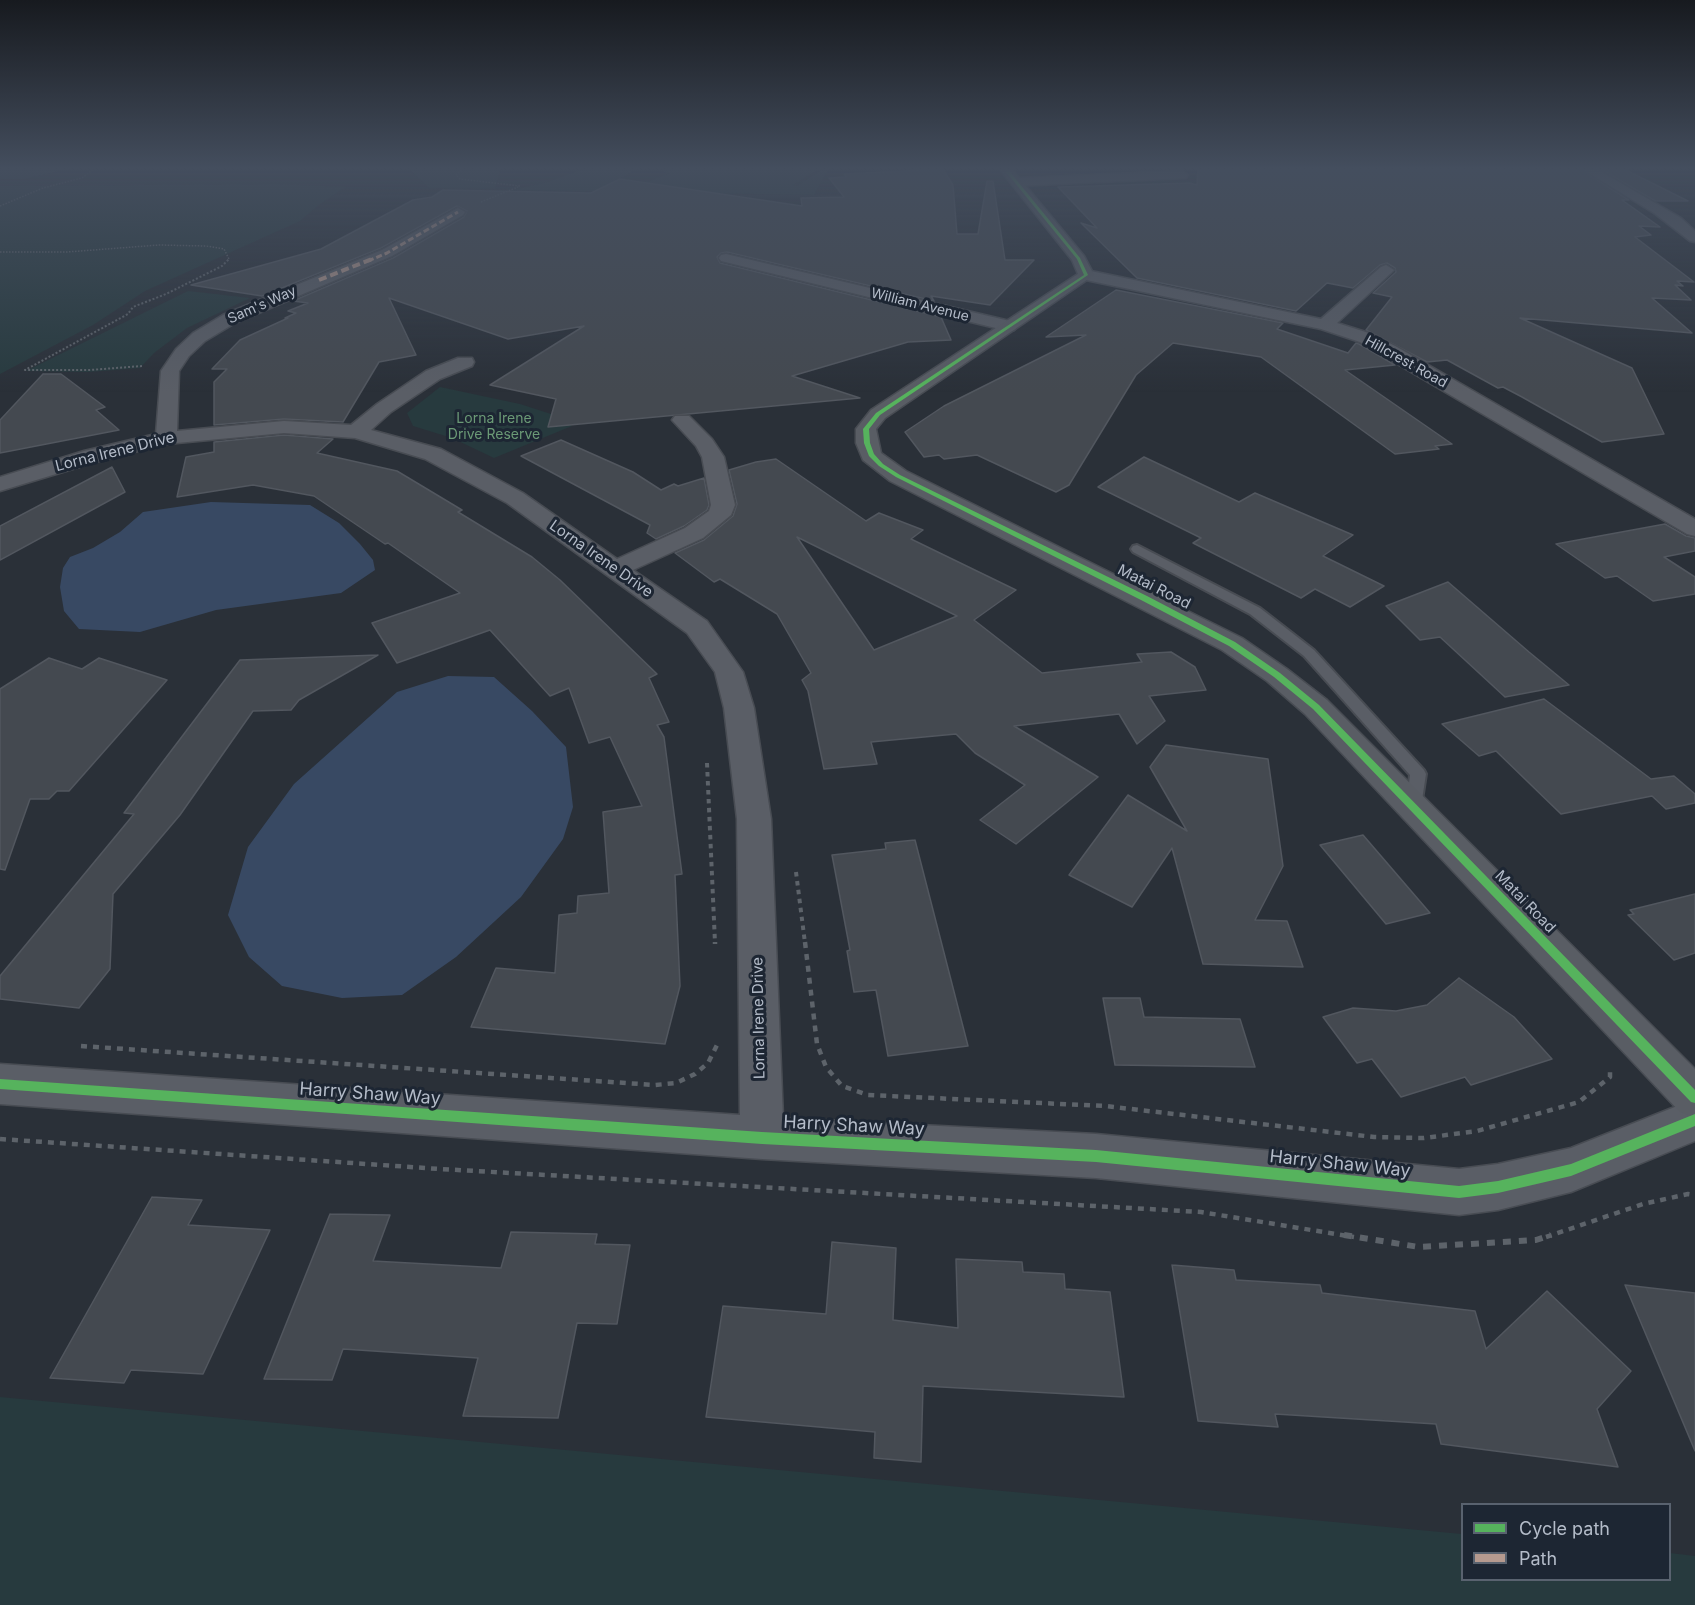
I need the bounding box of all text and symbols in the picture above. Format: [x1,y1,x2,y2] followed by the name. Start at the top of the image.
[225,282,299,328] street label: Sam's Way
[869,285,971,325] street label: William Avenue
[1362,332,1450,392] street label: Hillcrest Road
[448,411,540,443] park label: Lorna Irene Drive Reserve
[54,429,176,475] street label: Lorna Irene Drive
[546,517,656,601] street label: Lorna Irene Drive
[1115,561,1193,613] street label: Matai Road
[1491,867,1559,937] street label: Matai Road
[749,957,769,1079] street label: Lorna Irene Drive
[299,1078,441,1110] street label: Harry Shaw Way
[783,1112,925,1140] street label: Harry Shaw Way
[1268,1146,1412,1182] street label: Harry Shaw Way
[1461,1503,1671,1581] legend
[1519,1518,1610,1539] text: Cycle path
[1519,1548,1557,1569] text: Path

